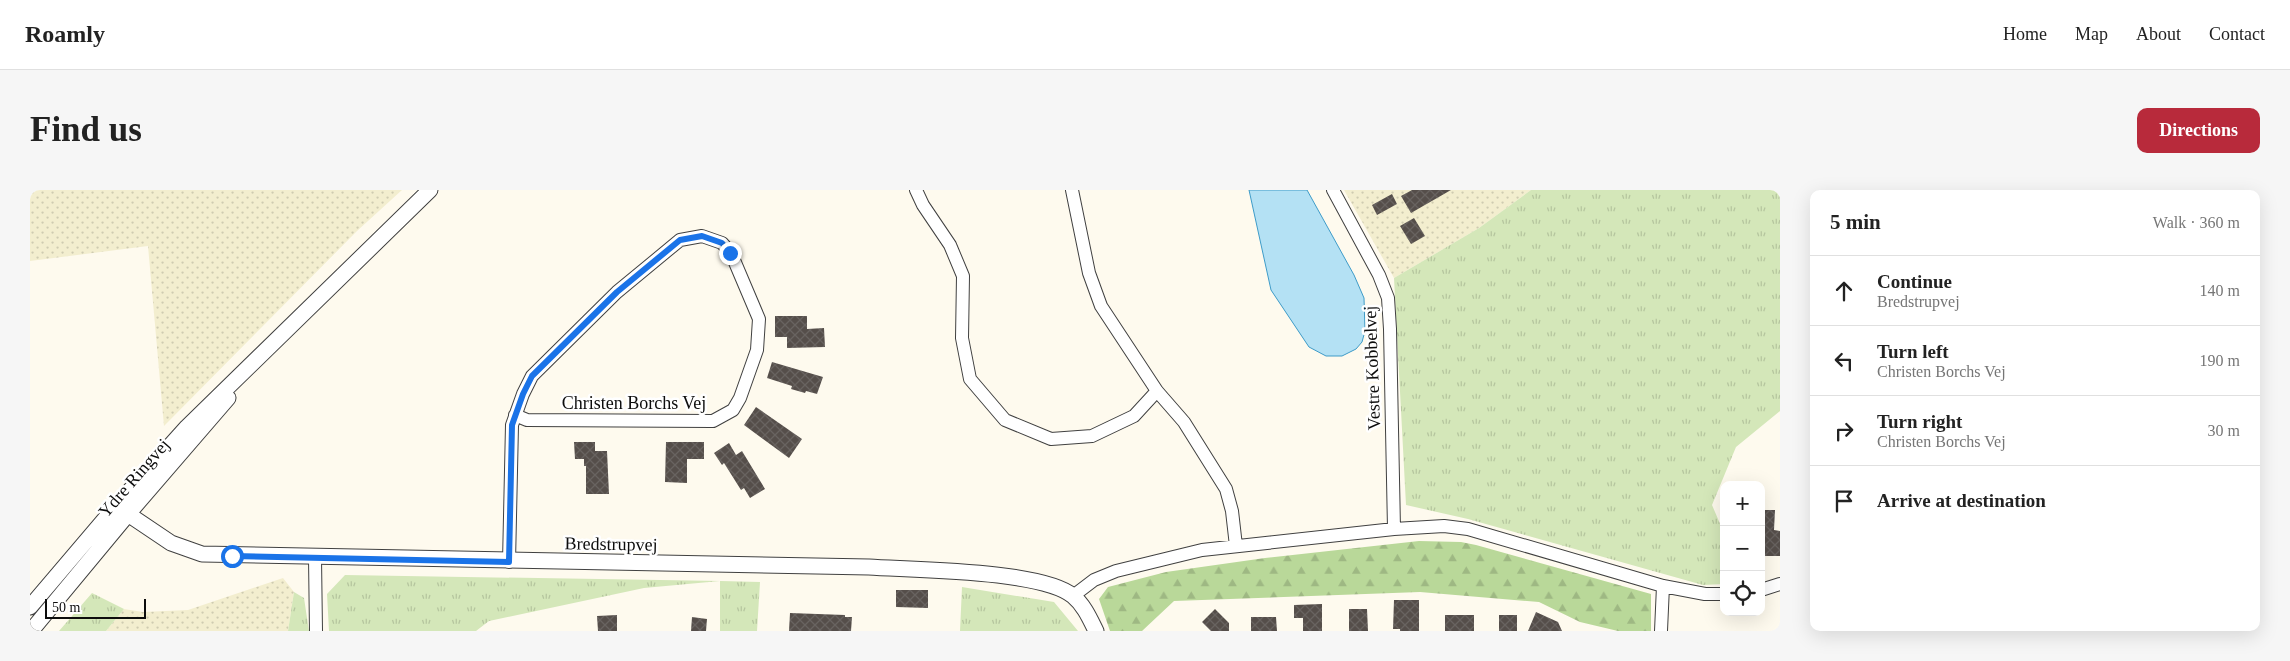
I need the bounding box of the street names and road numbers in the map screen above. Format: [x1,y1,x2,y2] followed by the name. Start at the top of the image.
[1360,305,1384,431] street label: Vestre Kobbelvej
[562,393,706,413] street label: Christen Borchs Vej
[94,435,174,521] street label: Ydre Ringvej
[564,533,658,555] street label: Bredstrupvej

